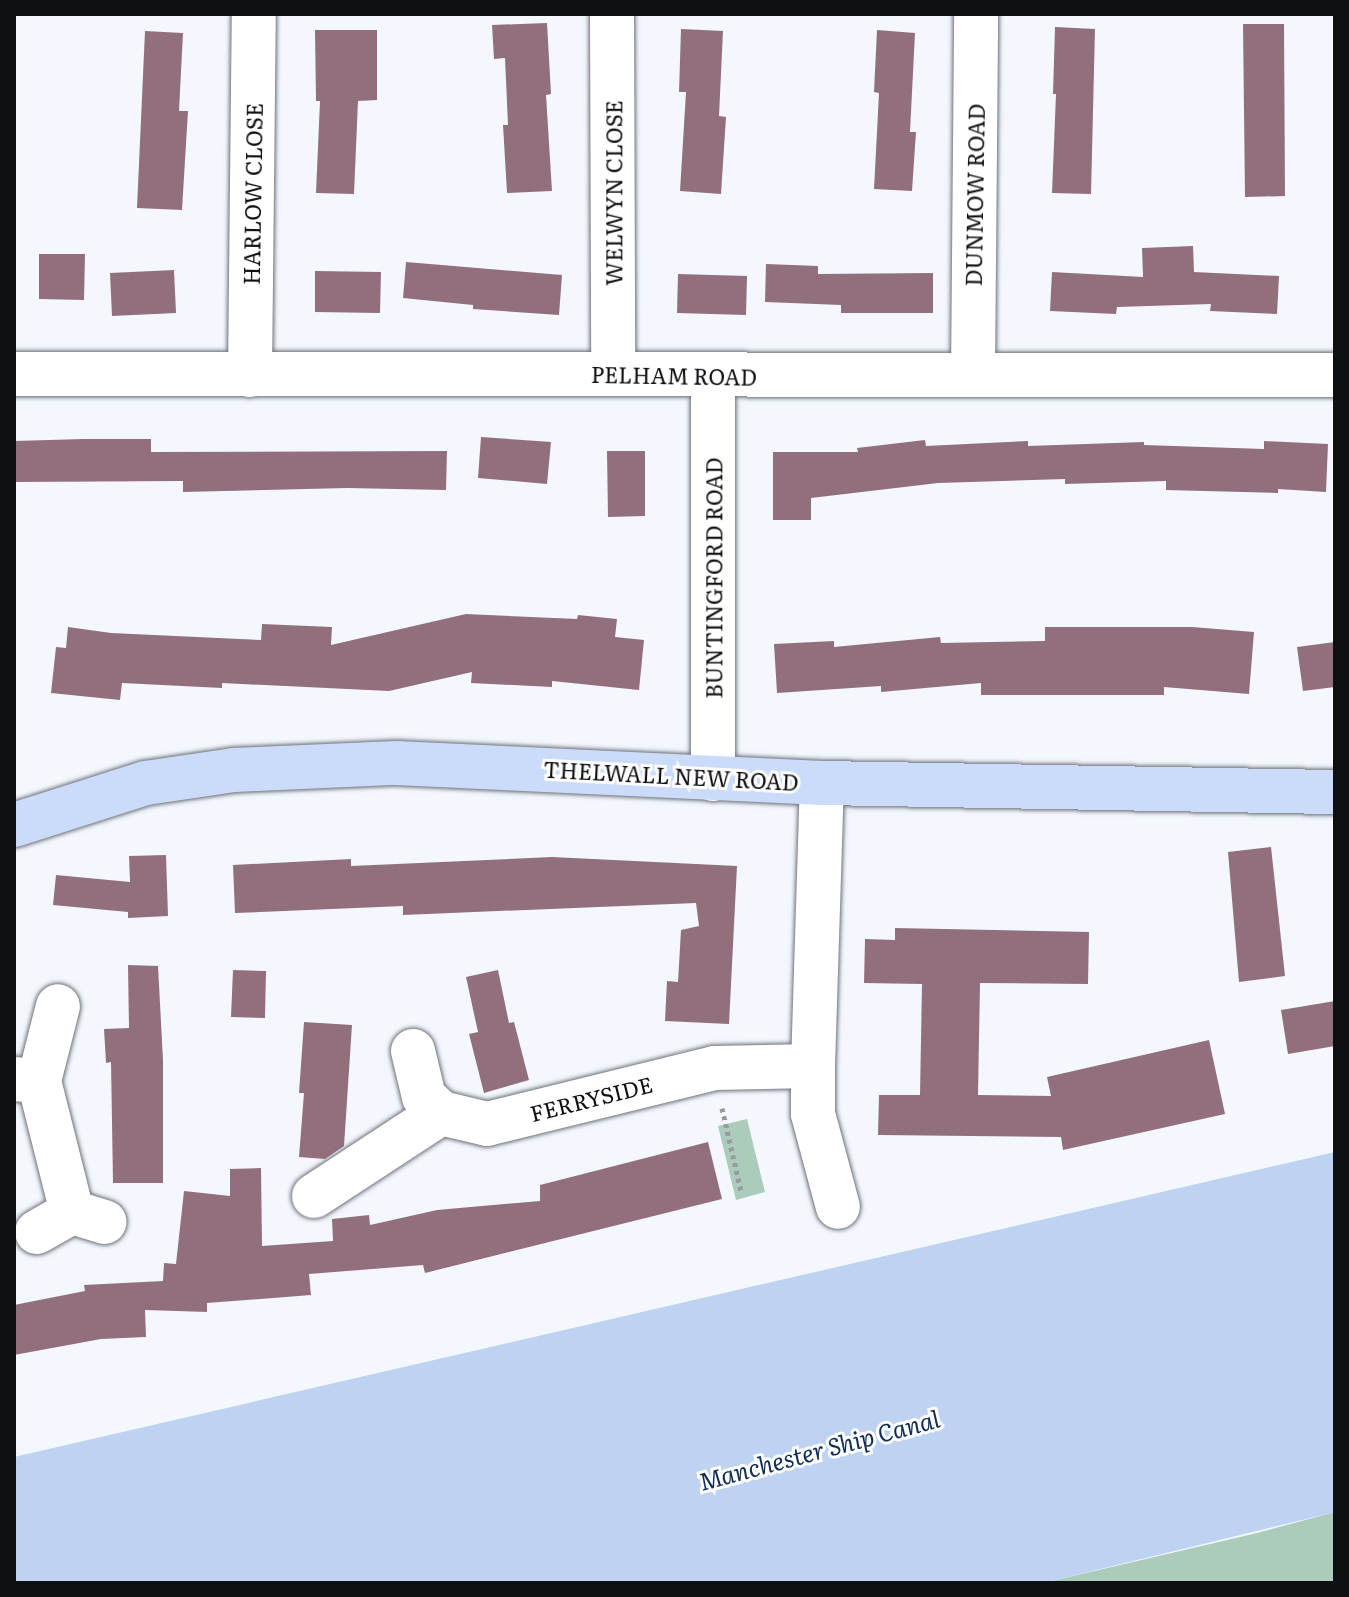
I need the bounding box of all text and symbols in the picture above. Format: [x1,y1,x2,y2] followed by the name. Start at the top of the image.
[600,100,626,286] street label: WELWYN CLOSE
[237,103,267,285] street label: HARLOW CLOSE
[959,103,989,287] street label: DUNMOW ROAD
[591,360,757,390] street label: PELHAM ROAD
[700,457,726,699] street label: BUNTINGFORD ROAD
[543,755,799,795] street label: THELWALL NEW ROAD
[527,1070,655,1126] street label: FERRYSIDE
[696,1403,942,1495] water label: Manchester Ship Canal

